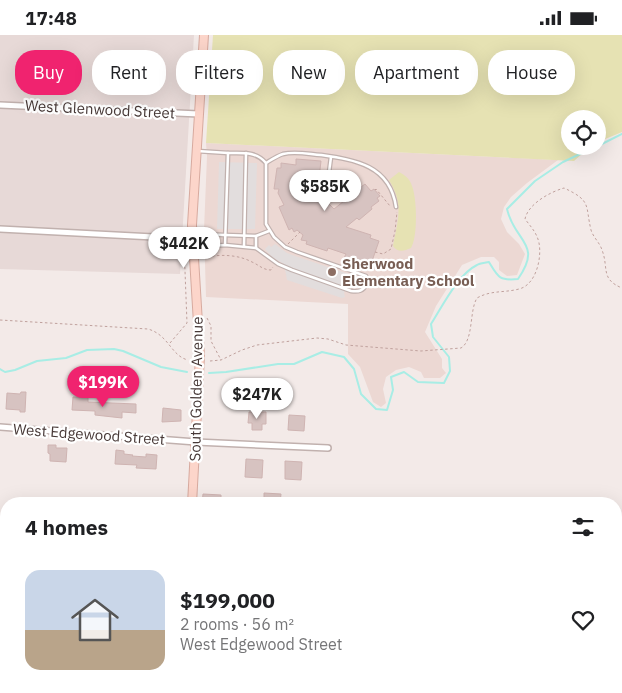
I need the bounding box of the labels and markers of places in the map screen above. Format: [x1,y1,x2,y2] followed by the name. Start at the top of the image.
[290,169,360,212] pin: $585K
[149,227,219,269] pin: $442K
[342,254,475,290] place label: Sherwood Elementary School
[326,266,338,278] marker: Sherwood Elementary School
[68,365,138,408] pin: $199K
[222,377,292,420] pin: $247K

